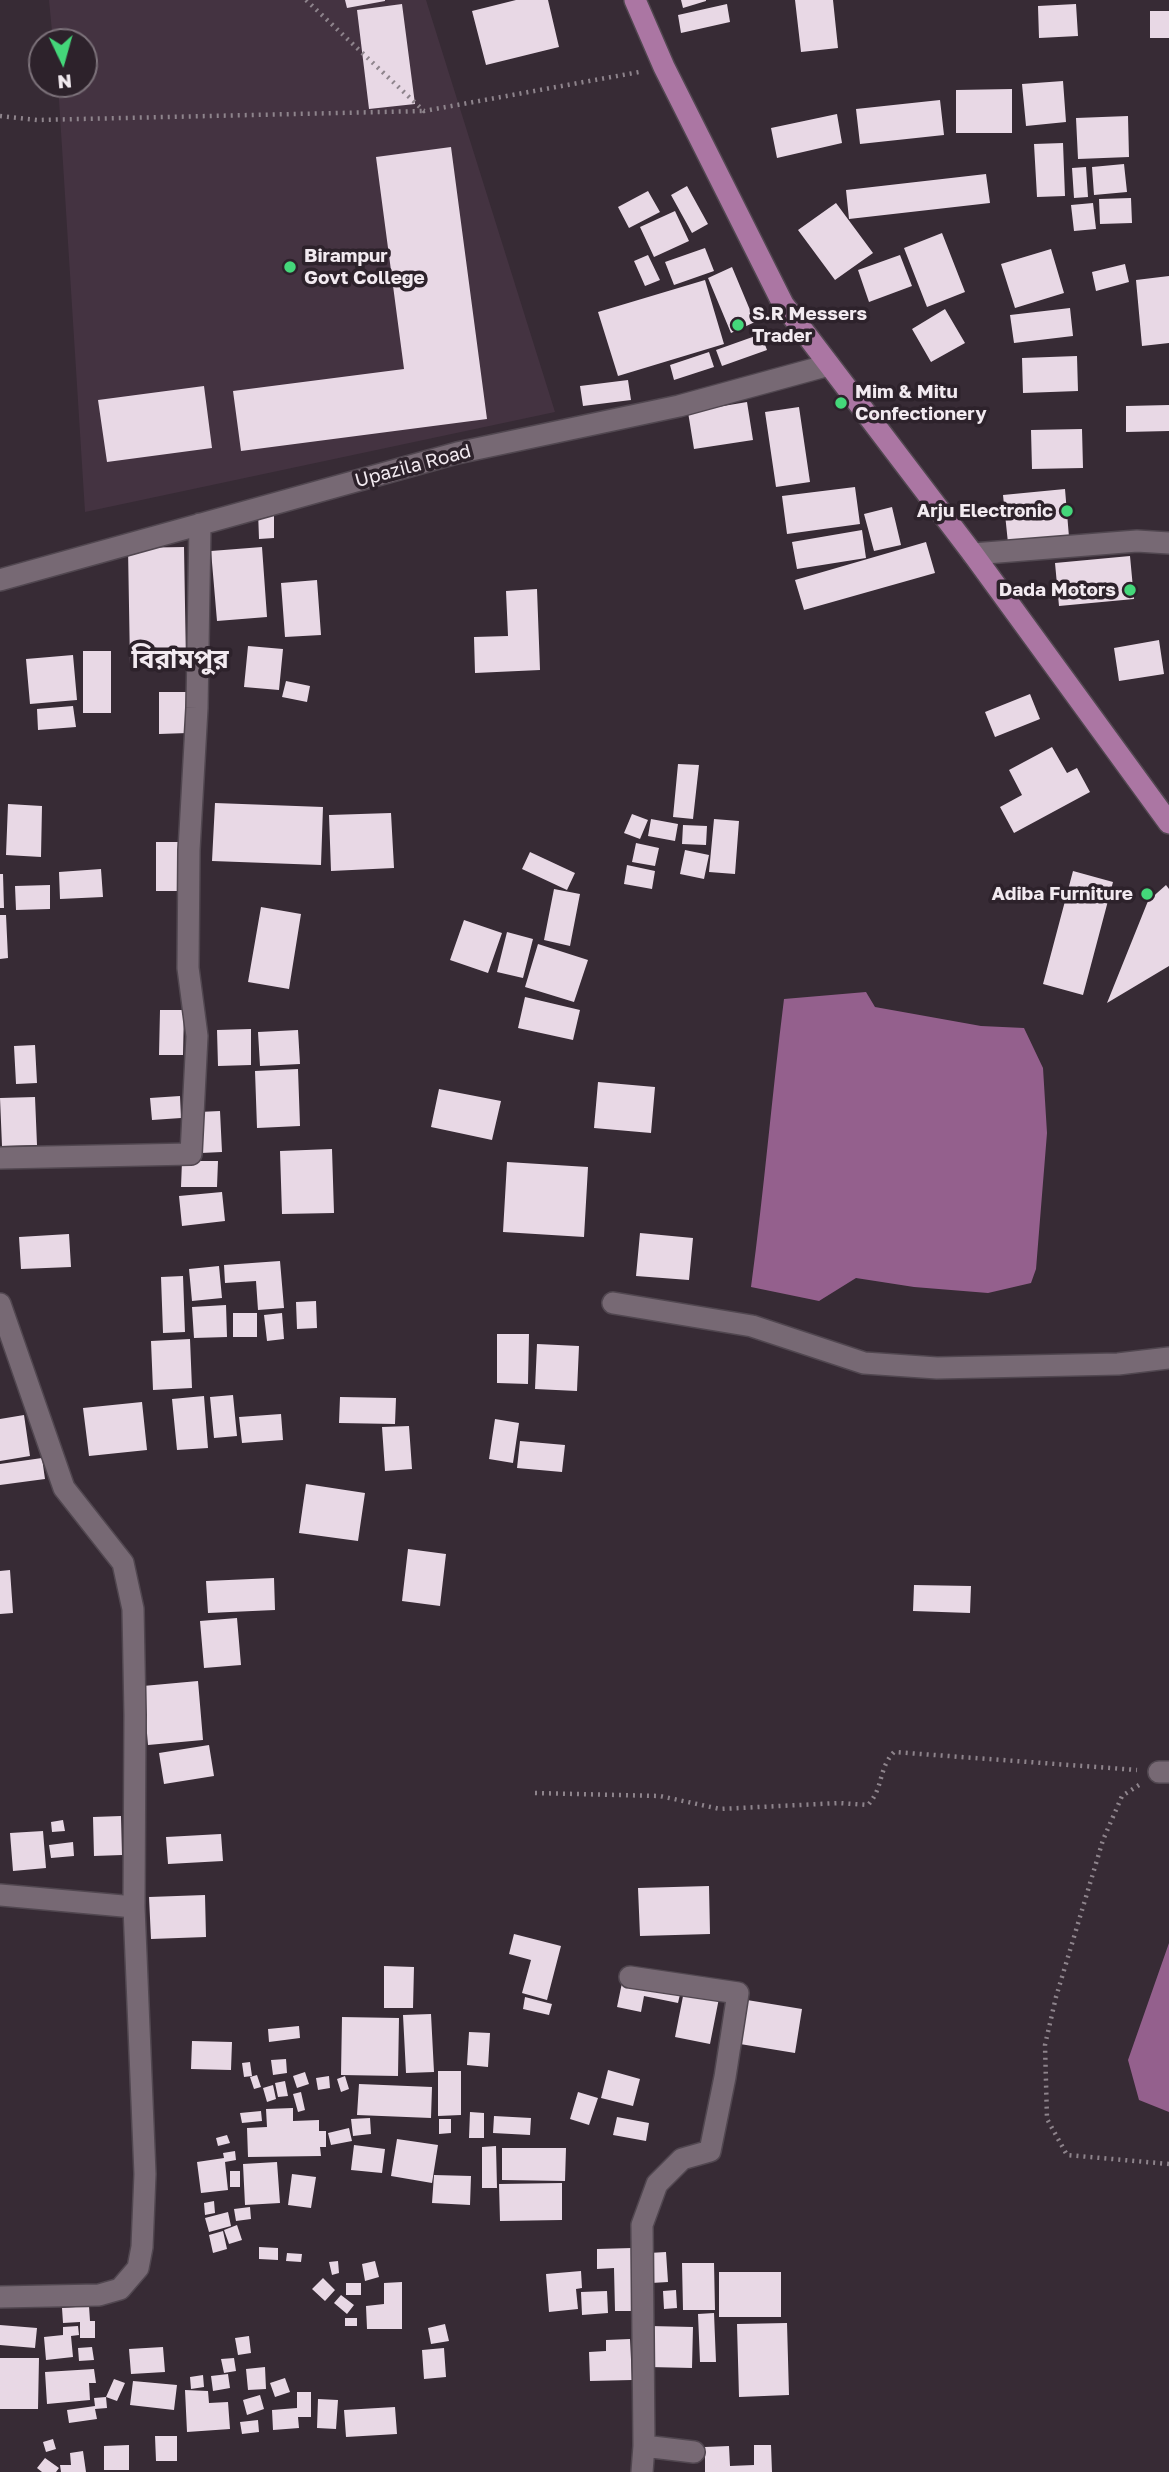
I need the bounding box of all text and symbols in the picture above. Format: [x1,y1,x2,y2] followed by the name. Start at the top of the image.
[28,28,98,98] north arrow
[57,70,73,95] text: N
[304,245,425,289] place label: Birampur Govt College
[282,259,298,275] marker: Birampur Govt College
[752,303,867,347] place label: S.R Messers Trader
[730,317,746,333] marker: S.R Messers Trader
[855,381,987,425] place label: Mim & Mitu Confectionery
[833,395,849,411] marker: Mim & Mitu Confectionery
[352,440,474,492] street label: Upazila Road
[917,500,1053,522] place label: Arju Electronic
[1059,503,1075,519] marker: Arju Electronic
[999,579,1116,601] place label: Dada Motors
[1122,582,1138,598] marker: Dada Motors
[131,644,229,676] district label: বিরামপুর
[991,883,1133,905] place label: Adiba Furniture
[1139,886,1155,902] marker: Adiba Furniture

